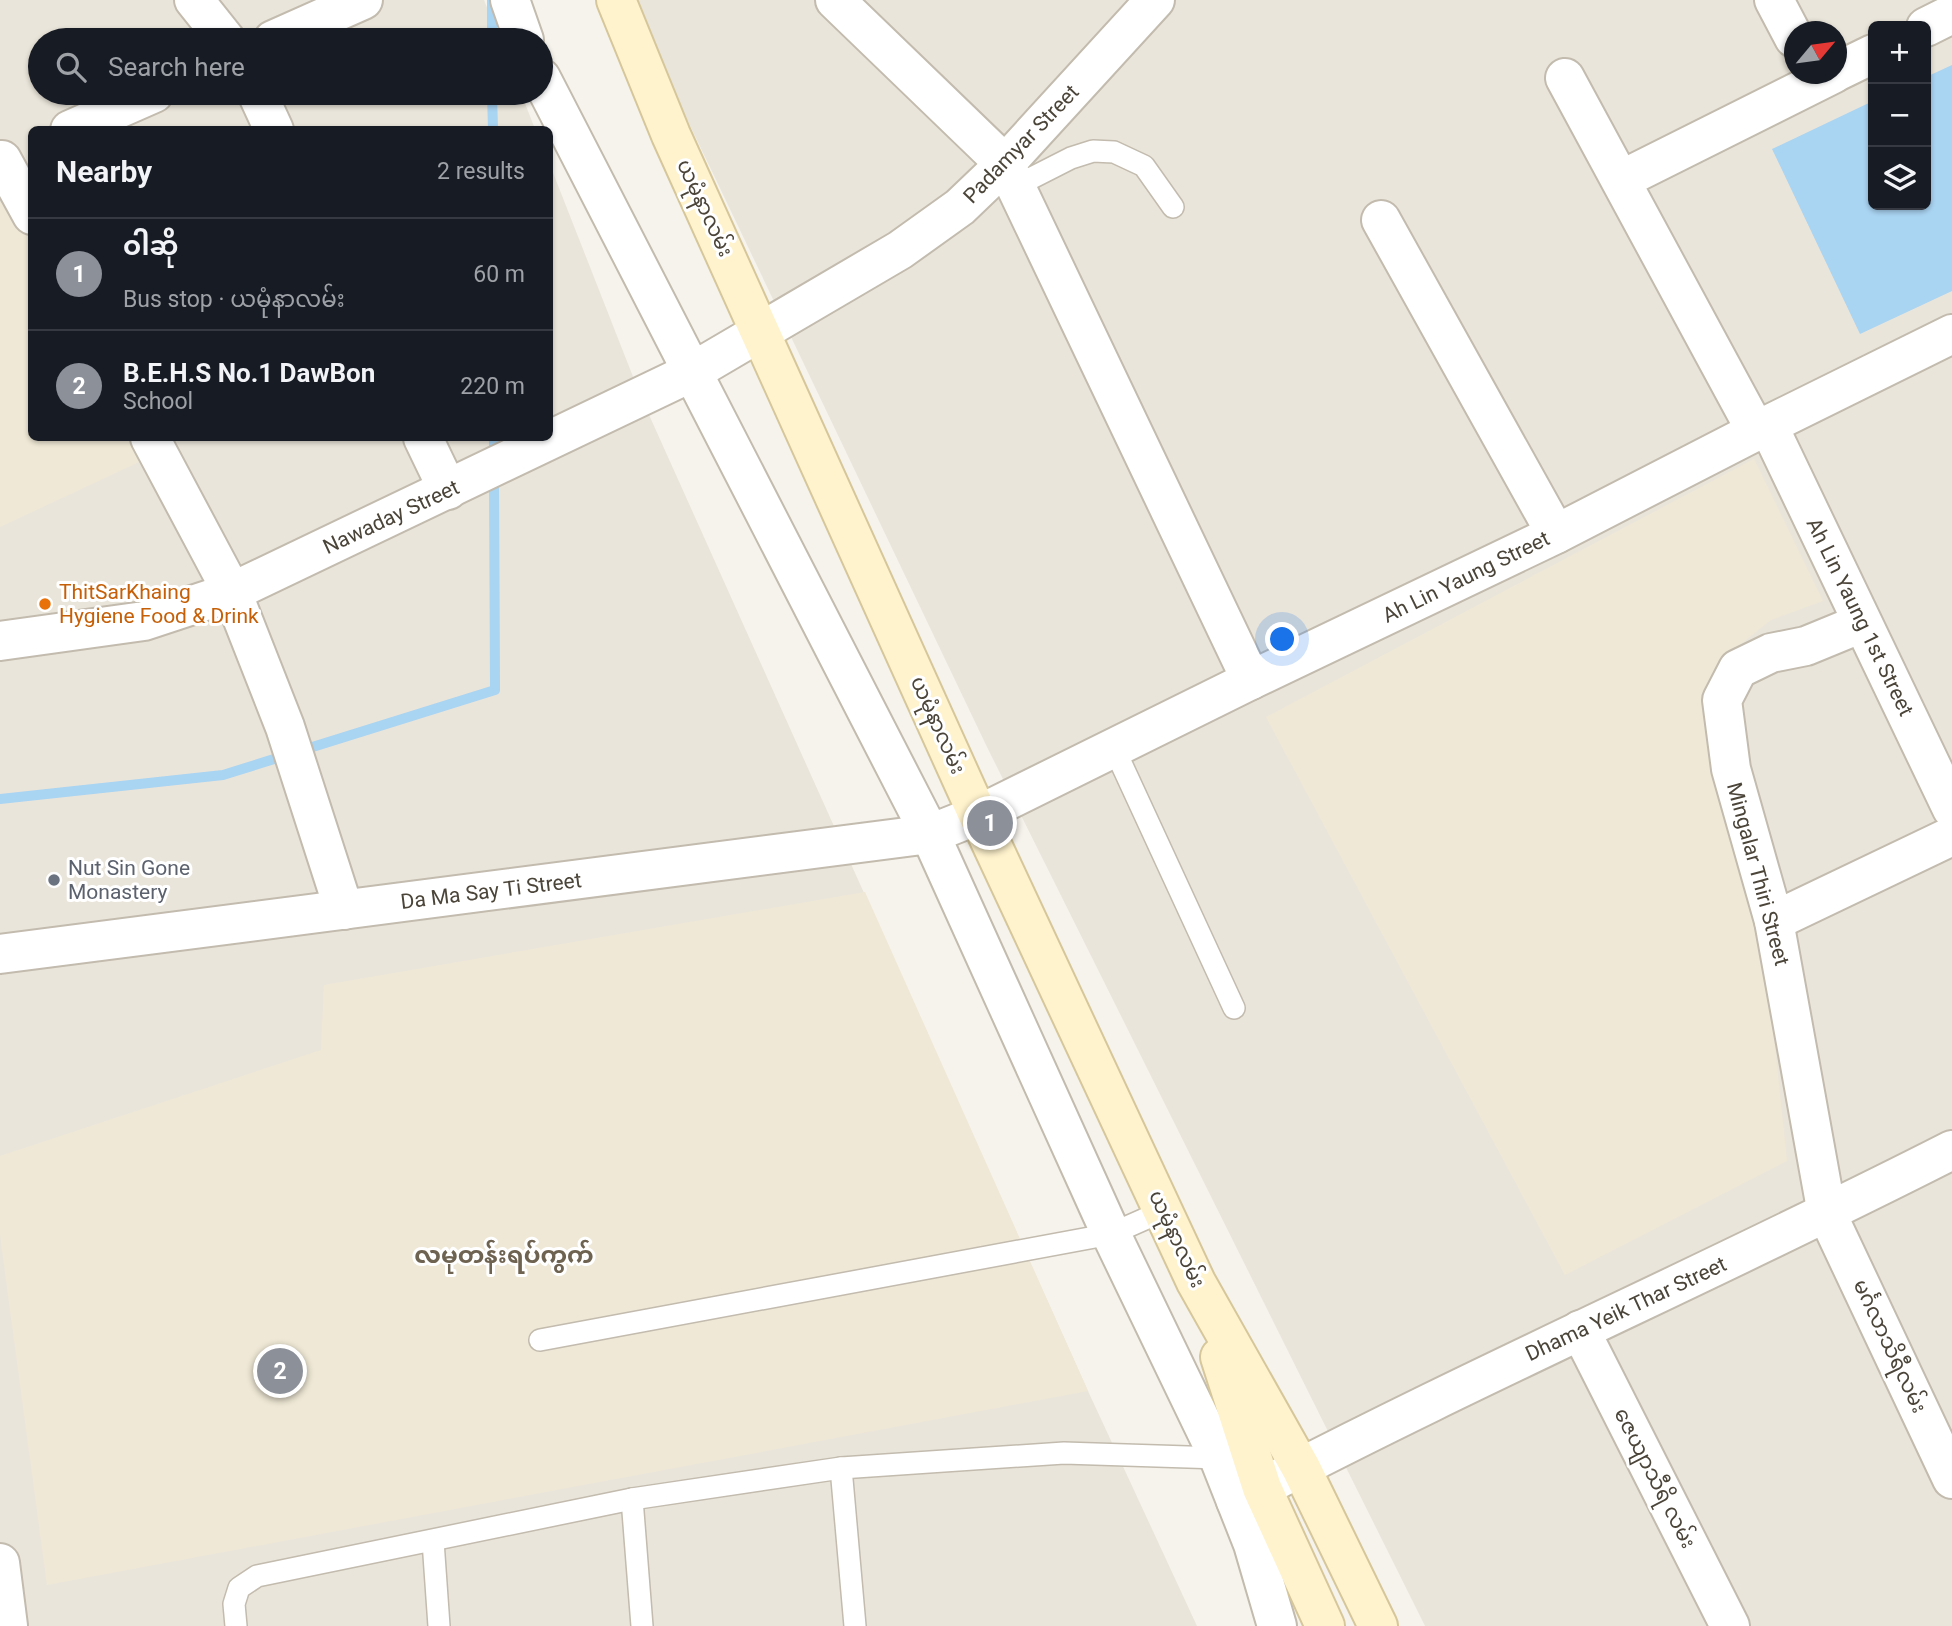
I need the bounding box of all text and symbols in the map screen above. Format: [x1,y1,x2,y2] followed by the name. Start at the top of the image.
[1784,21,1847,84] north arrow
[1868,21,1931,210] map controls
[1868,21,1931,84] button: +
[28,28,553,105] search box
[52,48,90,86] icon: search
[108,52,245,82] text: Search here
[958,80,1084,208] street label: Padamyar Street
[1868,84,1931,147] button: −
[1868,147,1931,210] button: layers
[56,154,152,189] text: Nearby
[668,154,742,263] street label: ယမုံနာလမ်း
[437,158,525,185] text: 2 results
[123,231,178,261] text: ဝါဆို
[72,261,86,288] text: 1
[473,261,525,288] text: 60 m
[123,286,345,313] text: Bus stop · ယမုံနာလမ်း
[123,358,375,388] text: B.E.H.S No.1 DawBon
[72,373,86,400] text: 2
[460,373,525,400] text: 220 m
[123,388,193,415] text: School
[319,475,463,559] street label: Nawaday Street
[1802,514,1918,720] street label: Ah Lin Yaung 1st Street
[1379,526,1553,628] street label: Ah Lin Yaung Street
[59,580,259,628] place label: ThitSarKhaing Hygiene Food & Drink
[37,596,53,612] marker: ThitSarKhaing Hygiene Food & Drink
[1265,622,1299,656] your location
[901,671,974,780] street label: ယမုံနာလမ်း
[1722,780,1794,968] street label: Mingalar Thiri Street
[967,797,1013,849] pin: 1
[68,856,190,904] place label: Nut Sin Gone Monastery
[399,868,583,914] street label: Da Ma Say Ti Street
[46,872,62,888] marker: Nut Sin Gone Monastery
[1140,1185,1214,1294] street label: ယမုံနာလမ်း
[414,1239,594,1274] district label: လမုတန်းရပ်ကွက်
[1522,1252,1730,1366] street label: Dhama Yeik Thar Street
[1844,1274,1935,1419] street label: မင်္ဂလာသိရီလမ်း
[257,1345,303,1397] pin: 2
[1604,1402,1704,1555] street label: ဇေယျာသီရိ လမ်း

